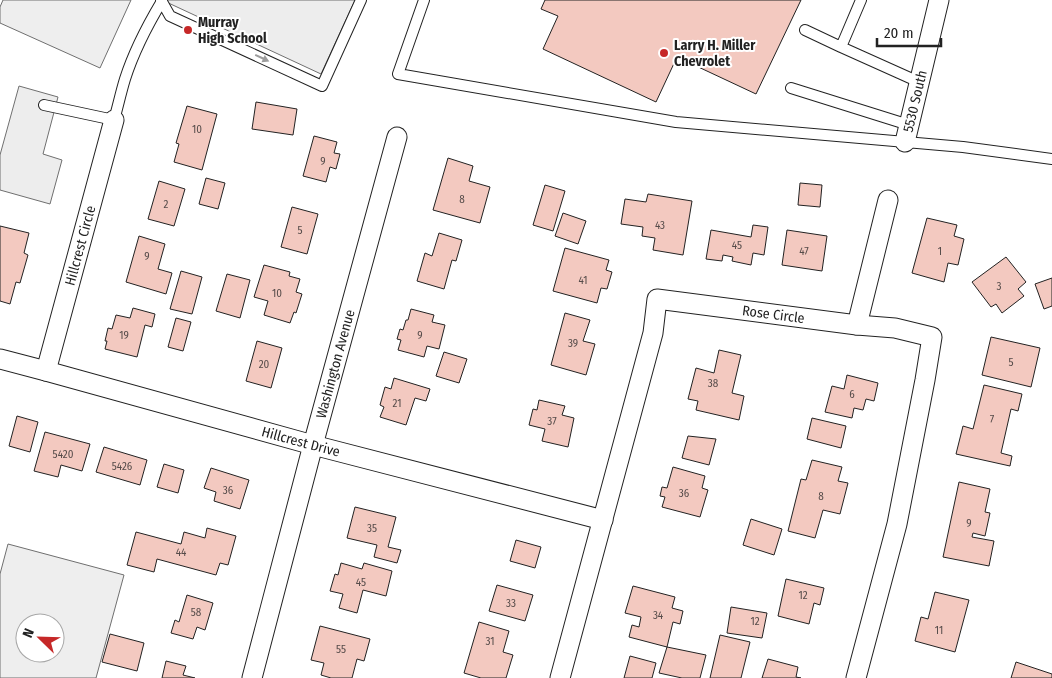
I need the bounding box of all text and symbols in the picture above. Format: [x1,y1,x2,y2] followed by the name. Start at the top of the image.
[198,14,267,47] place label: Murray High School
[877,15,941,47] scale bar
[182,24,194,36] marker: Murray High School
[884,24,914,42] text: 20 m
[674,37,756,70] place label: Larry H. Miller Chevrolet
[658,47,670,59] marker: Larry H. Miller Chevrolet
[255,54,269,62] one-way arrow
[900,69,931,134] street label: 5530 South
[192,123,202,136] house number: 10
[320,155,326,168] house number: 9
[459,193,465,206] house number: 8
[164,198,169,211] house number: 2
[62,204,99,288] street label: Hillcrest Circle
[655,219,665,232] house number: 43
[297,224,303,237] house number: 5
[732,239,742,252] house number: 45
[799,245,809,258] house number: 47
[938,245,942,258] house number: 1
[144,250,150,263] house number: 9
[578,274,588,287] house number: 41
[997,280,1002,293] house number: 3
[272,287,282,300] house number: 10
[741,302,806,327] street label: Rose Circle
[313,307,359,420] street label: Washington Avenue
[119,329,129,342] house number: 19
[417,329,423,342] house number: 9
[568,337,578,350] house number: 39
[1008,356,1014,369] house number: 5
[259,358,270,371] house number: 20
[708,377,719,390] house number: 38
[849,388,855,401] house number: 6
[393,397,401,410] house number: 21
[990,413,995,426] house number: 7
[547,415,557,428] house number: 37
[260,423,342,461] street label: Hillcrest Drive
[53,448,74,461] house number: 5420
[112,460,133,473] house number: 5426
[223,484,234,497] house number: 36
[679,487,690,500] house number: 36
[818,490,824,503] house number: 8
[966,517,972,530] house number: 9
[367,522,377,535] house number: 35
[176,546,187,559] house number: 44
[356,576,366,589] house number: 45
[798,589,808,602] house number: 12
[506,597,516,610] house number: 33
[191,606,202,619] house number: 58
[653,609,664,622] house number: 34
[15,613,65,663] north arrow
[750,615,760,628] house number: 12
[935,624,943,637] house number: 11
[19,626,38,640] text: N
[486,635,495,648] house number: 31
[336,643,346,656] house number: 55

